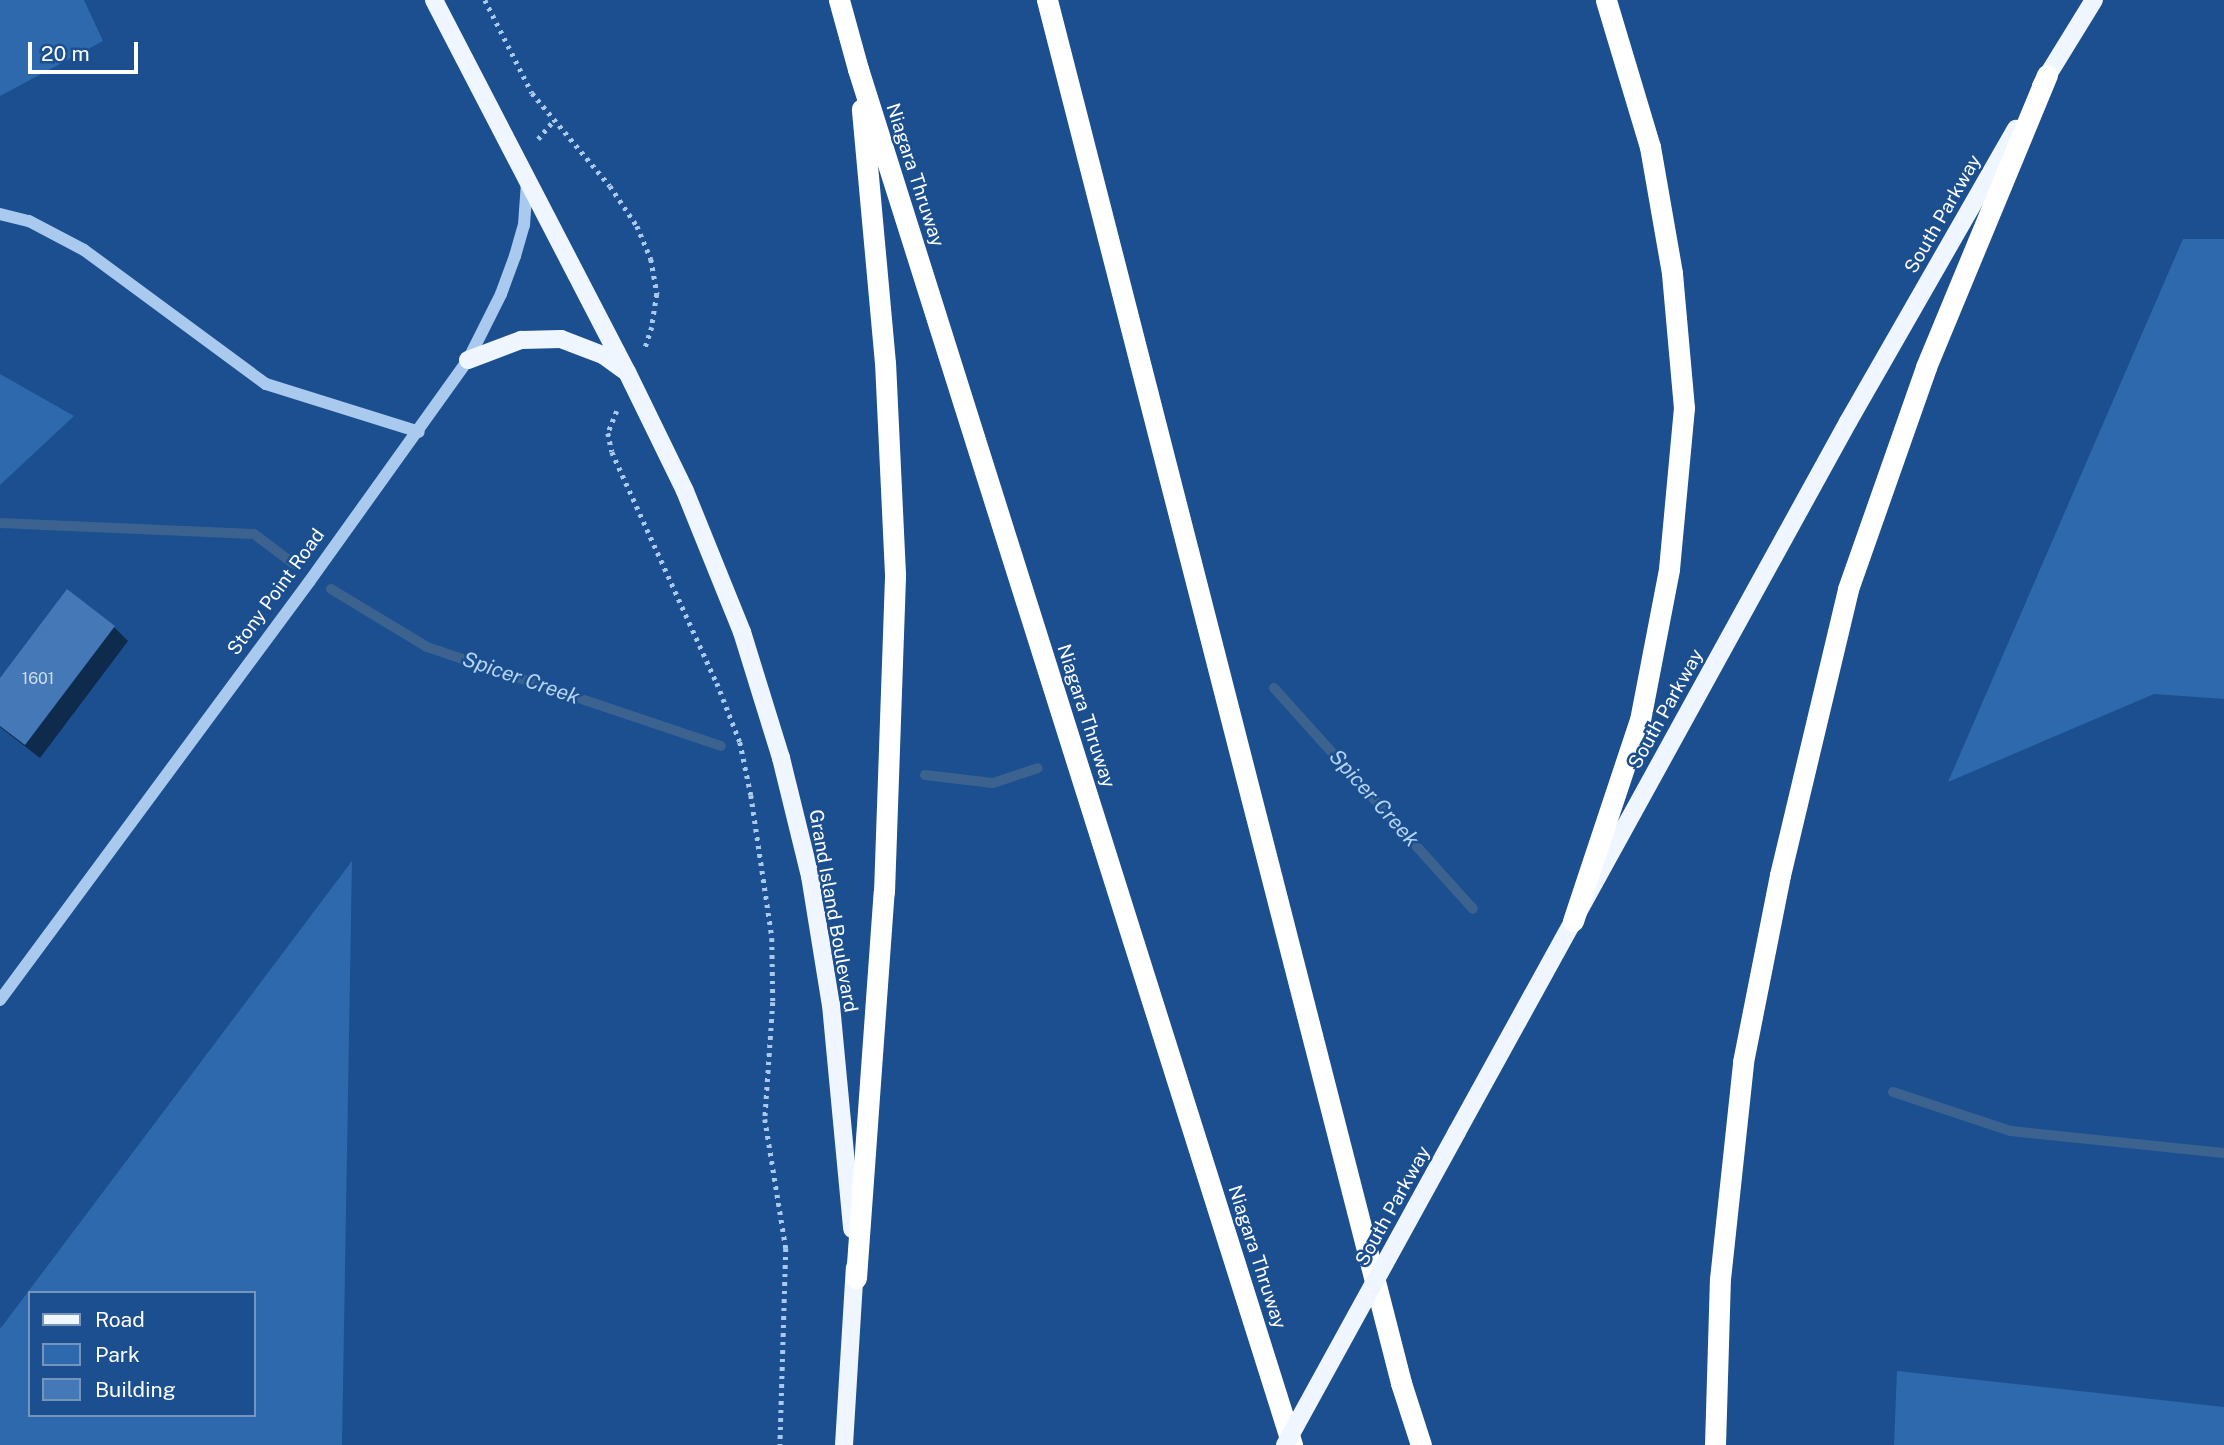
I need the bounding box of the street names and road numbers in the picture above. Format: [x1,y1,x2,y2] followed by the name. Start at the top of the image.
[881,100,949,250] street label: Niagara Thruway
[1900,151,1986,277] street label: South Parkway
[222,524,330,660] street label: Stony Point Road
[1052,641,1120,791] street label: Niagara Thruway
[1624,645,1708,773] street label: South Parkway
[804,808,862,1014] street label: Grand Island Boulevard
[1351,1142,1435,1270] street label: South Parkway
[1223,1182,1291,1332] street label: Niagara Thruway

